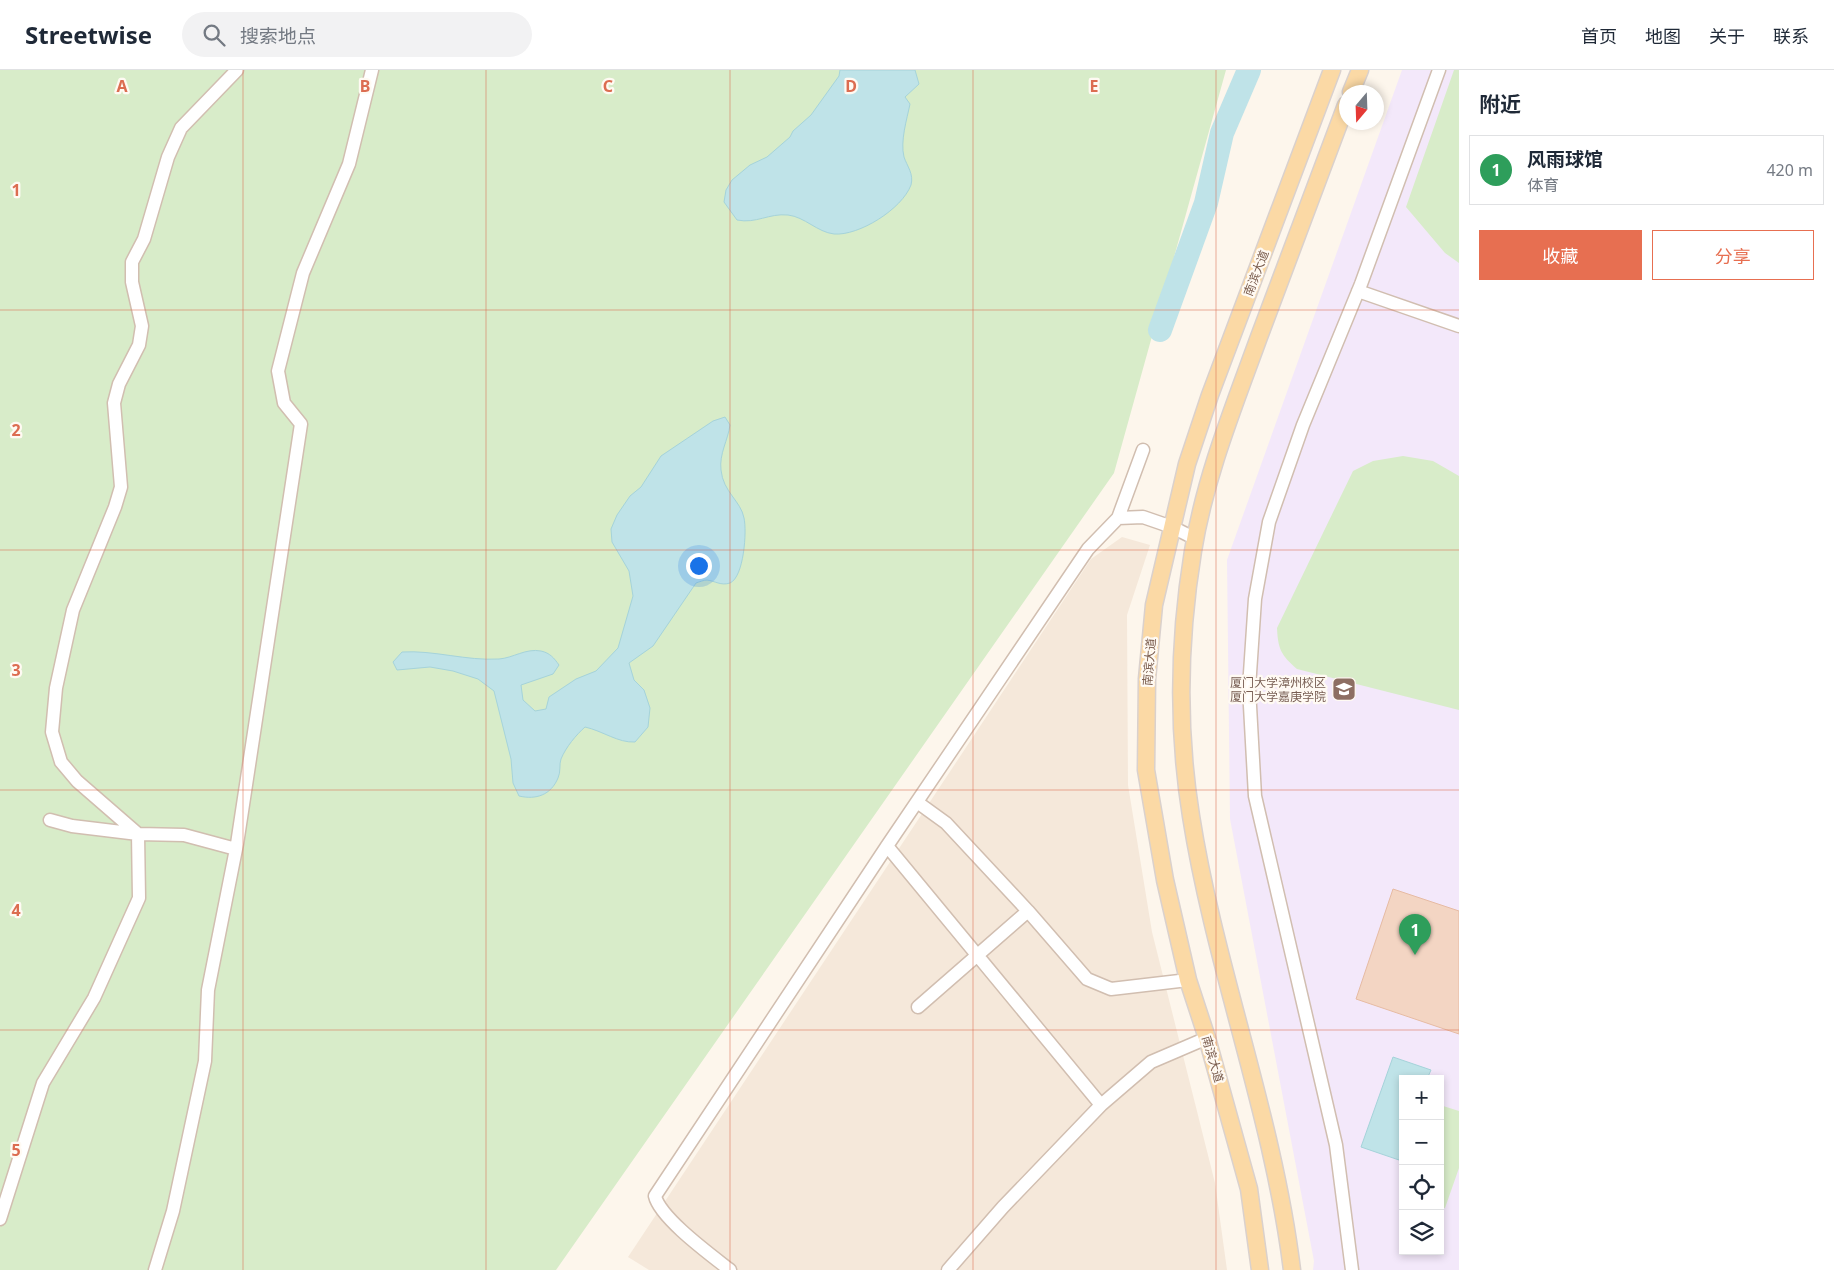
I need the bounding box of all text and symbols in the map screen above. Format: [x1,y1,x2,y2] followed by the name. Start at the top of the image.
[182,12,532,57] search box
[25,18,152,51] text: Streetwise
[200,21,228,49] icon: search
[240,23,316,49] text: 搜索地点
[1581,24,1617,48] text: 首页
[1645,24,1681,48] text: 地图
[1709,24,1745,48] text: 关于
[1773,24,1809,48] text: 联系
[116,75,128,97] text: A
[360,75,370,97] text: B
[603,75,613,97] text: C
[845,75,857,97] text: D
[1090,75,1099,97] text: E
[1339,85,1384,130] north arrow
[1479,90,1521,118] text: 附近
[1527,146,1603,172] text: 风雨球馆
[1491,159,1501,181] text: 1
[1766,159,1813,181] text: 420 m
[1527,174,1559,196] text: 体育
[11,179,21,201] text: 1
[1479,230,1642,280] button: 收藏
[1652,230,1814,280] button: 分享
[1239,248,1273,298] street label: 南滨大道
[11,419,21,441] text: 2
[686,553,712,579] your location
[1138,637,1160,687] street label: 南滨大道
[11,659,21,681] text: 3
[1230,674,1326,705] place label: 厦门大学漳州校区 厦门大学嘉庚学院
[1331,676,1357,702] school or university icon: 厦门大学漳州校区 厦门大学嘉庚学院
[11,899,21,921] text: 4
[1399,914,1431,955] pin: 1
[1198,1034,1228,1084] street label: 南滨大道
[1399,1075,1444,1255] map controls
[1399,1075,1444,1120] button: +
[1399,1120,1444,1165] button: −
[11,1139,21,1161] text: 5
[1399,1165,1444,1210] button: locate
[1399,1210,1444,1255] button: layers

